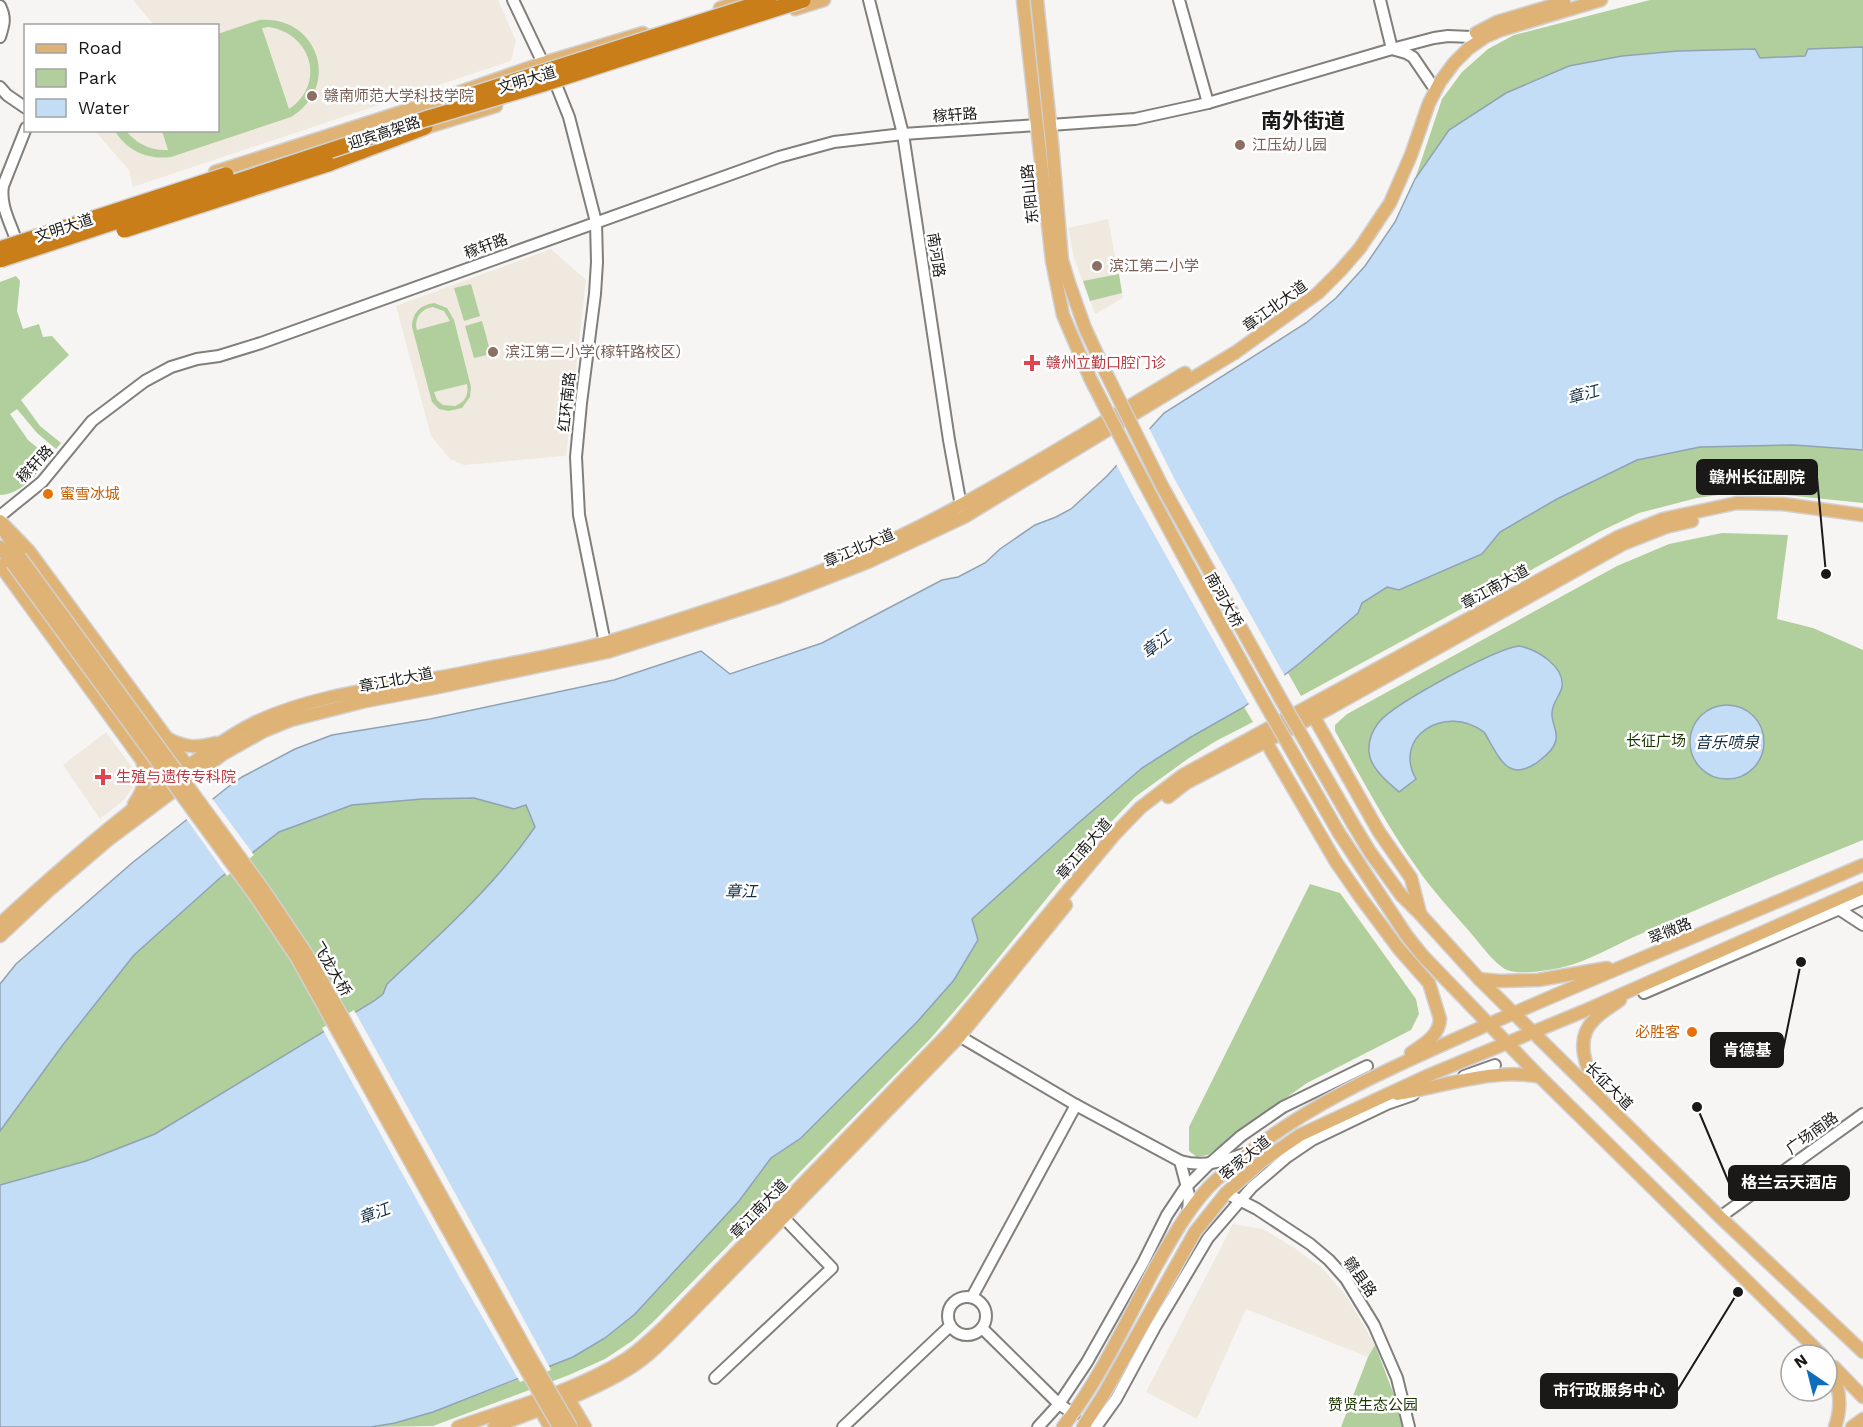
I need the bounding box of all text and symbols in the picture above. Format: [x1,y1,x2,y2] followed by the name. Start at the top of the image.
[24,24,219,132] legend
[78,37,122,58] text: Road
[496,63,558,97] street label: 文明大道
[78,67,117,88] text: Park
[324,87,474,105] place label: 赣南师范大学科技学院
[305,89,319,103] marker: 赣南师范大学科技学院
[78,97,130,118] text: Water
[932,104,978,126] street label: 稼轩路
[1261,108,1345,133] district label: 南外街道
[346,113,422,153] street label: 迎宾高架路
[1252,136,1327,154] place label: 江压幼儿园
[1233,138,1247,152] marker: 江压幼儿园
[1018,163,1042,225] street label: 东阳山路
[33,210,95,246] street label: 文明大道
[462,230,510,262] street label: 稼轩路
[924,231,948,279] street label: 南河路
[1109,257,1199,275] place label: 滨江第二小学
[1090,259,1104,273] marker: 滨江第二小学
[1239,277,1311,335] street label: 章江北大道
[505,343,690,361] place label: 滨江第二小学(稼轩路校区）
[486,345,500,359] marker: 滨江第二小学(稼轩路校区）
[1023,354,1041,372] marker: 赣州立勤口腔门诊
[1046,354,1166,372] place label: 赣州立勤口腔门诊
[555,371,579,433] street label: 红环南路
[1565,381,1603,408] water label: 章江
[13,441,57,487] street label: 稼轩路
[1697,460,1817,494] callout: 赣州长征剧院
[1709,468,1805,487] text: 赣州长征剧院
[60,485,120,503] place label: 蜜雪冰城
[41,487,55,501] marker: 蜜雪冰城
[821,525,897,571] street label: 章江北大道
[1458,561,1532,613] street label: 章江南大道
[1202,569,1246,631] street label: 南河大桥
[1138,626,1176,662] water label: 章江
[357,664,435,696] street label: 章江北大道
[1626,732,1686,750] park label: 长征广场
[1695,733,1760,752] water label: 音乐喷泉
[94,768,112,786] marker: 生殖与遗传专科院
[116,768,236,786] place label: 生殖与遗传专科院
[1053,815,1115,883] street label: 章江南大道
[725,882,759,901] water label: 章江
[1646,914,1694,948] street label: 翠微路
[309,939,355,999] street label: 飞龙大桥
[1635,1023,1680,1041] place label: 必胜客
[1685,1025,1699,1039] marker: 必胜客
[1711,1033,1783,1067] callout: 肯德基
[1723,1041,1772,1060] text: 肯德基
[1581,1058,1637,1114] street label: 长征大道
[1782,1108,1842,1158] street label: 广场南路
[1216,1132,1274,1184] street label: 客家大道
[1729,1166,1849,1200] callout: 格兰云天酒店
[1741,1173,1837,1192] text: 格兰云天酒店
[726,1176,792,1242] street label: 章江南大道
[356,1198,394,1228] water label: 章江
[1340,1253,1380,1301] street label: 赣县路
[1779,1343,1839,1403] north arrow
[1790,1350,1811,1372] text: N
[1541,1374,1677,1408] callout: 市行政服务中心
[1553,1381,1665,1400] text: 市行政服务中心
[1328,1396,1418,1414] park label: 赞贤生态公园

